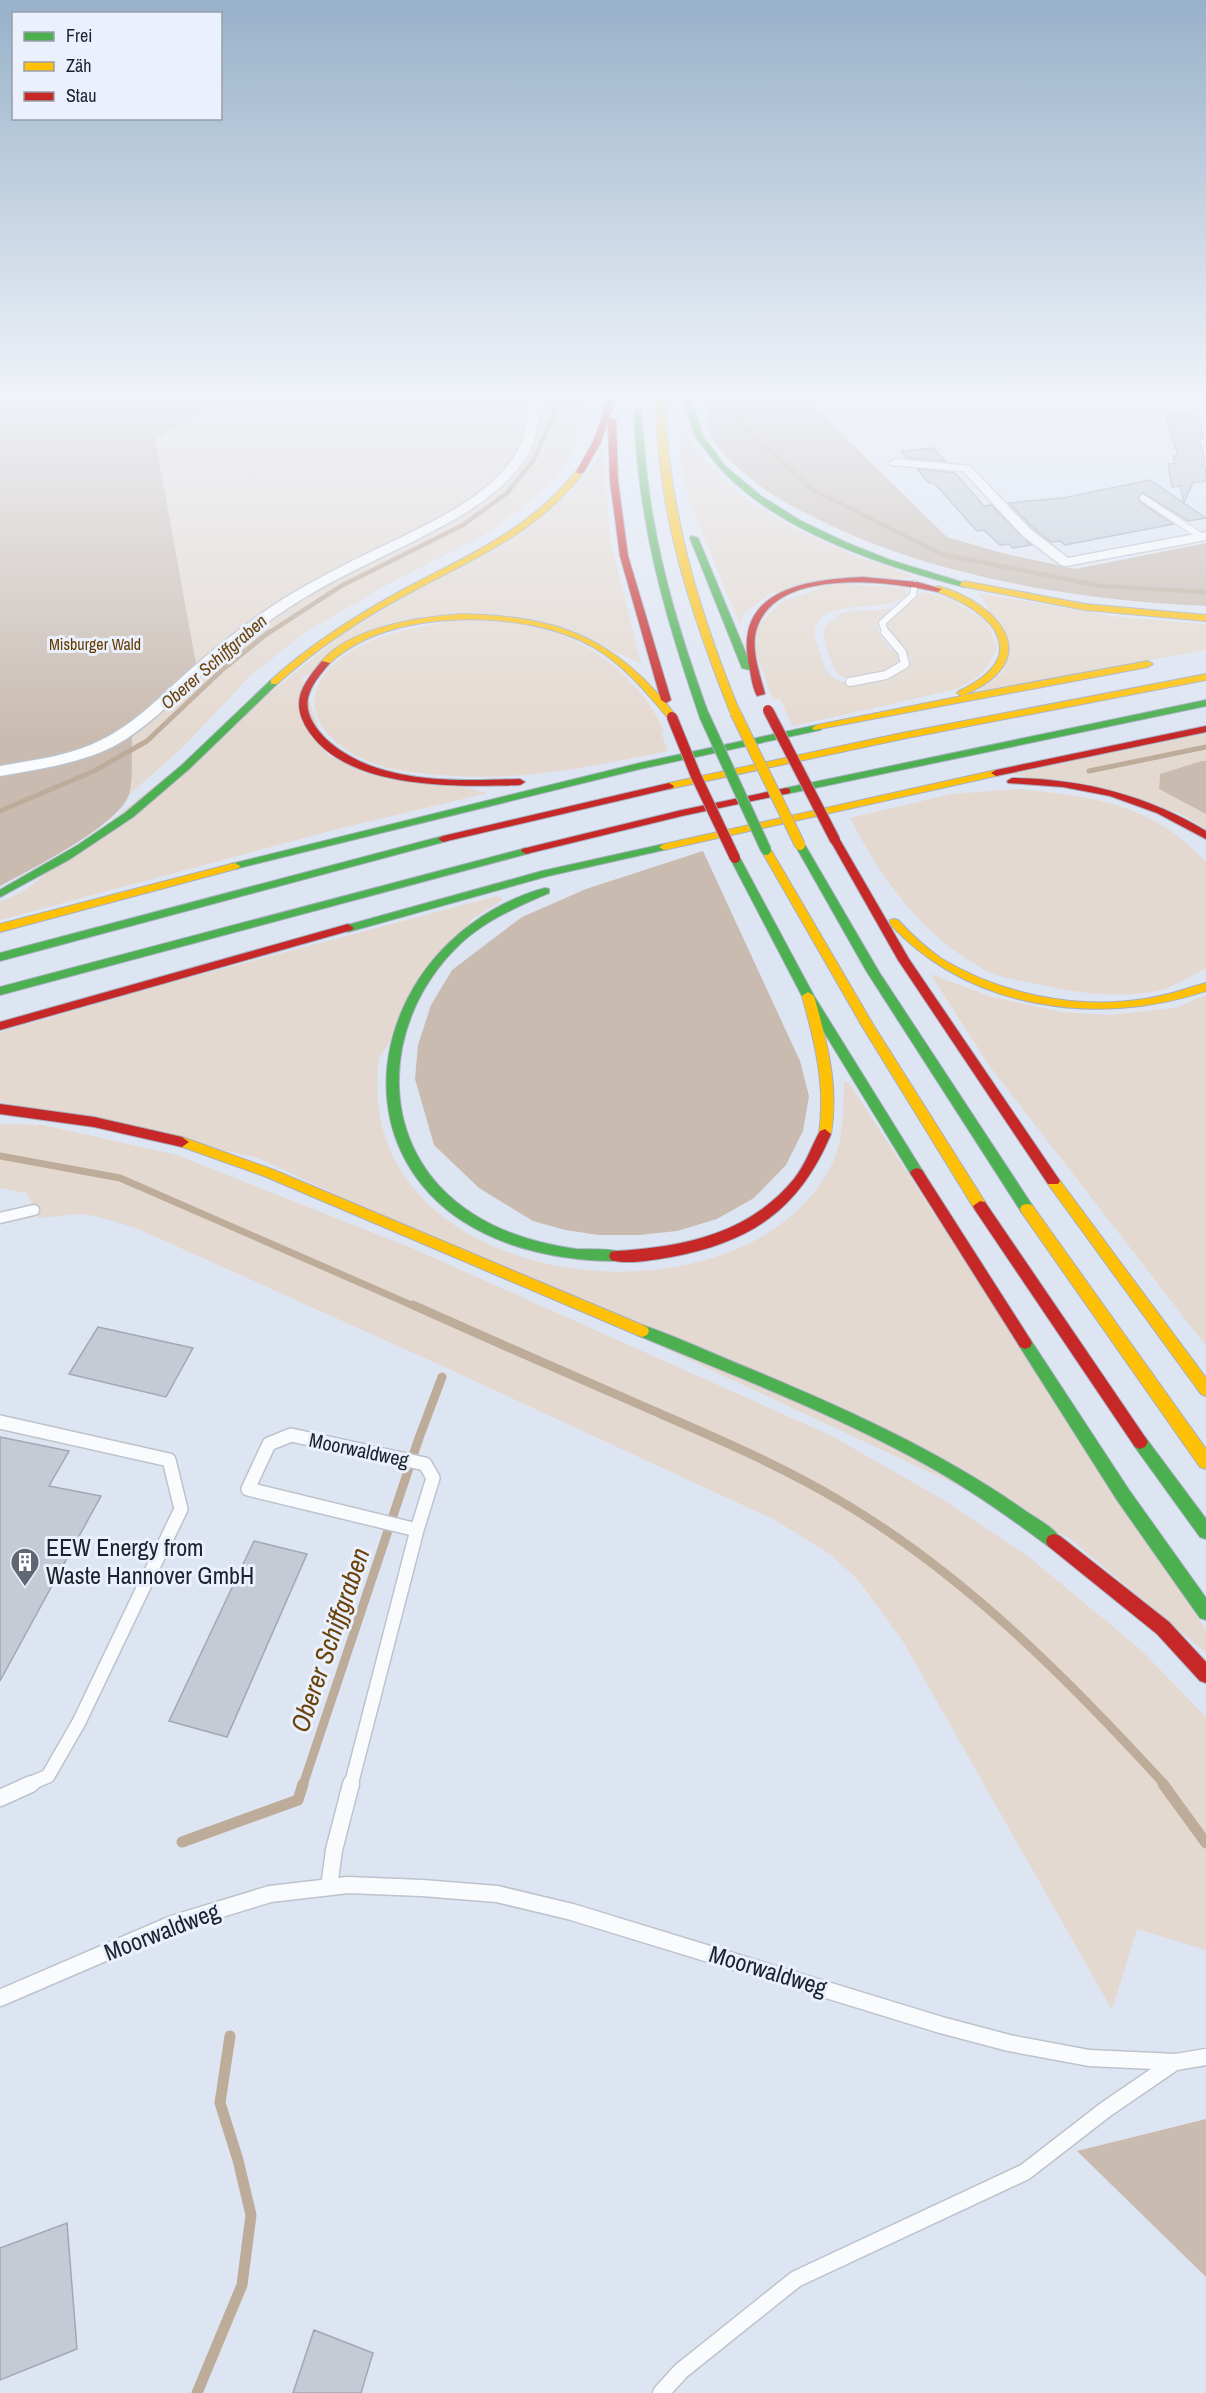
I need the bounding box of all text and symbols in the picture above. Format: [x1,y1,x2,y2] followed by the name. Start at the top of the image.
[12,12,222,120] legend
[66,23,92,48] text: Frei
[66,53,91,78] text: Zäh
[66,83,96,108] text: Stau
[155,608,272,715] water label: Oberer Schiffgraben
[49,633,141,655] park label: Misburger Wald
[307,1426,411,1473] street label: Moorwaldweg
[46,1531,254,1591] place label: EEW Energy from Waste Hannover GmbH
[282,1543,377,1737] water label: Oberer Schiffgraben
[9,1546,41,1588] building icon: EEW Energy from Waste Hannover GmbH
[99,1894,224,1968] street label: Moorwaldweg
[706,1937,831,2003] street label: Moorwaldweg

